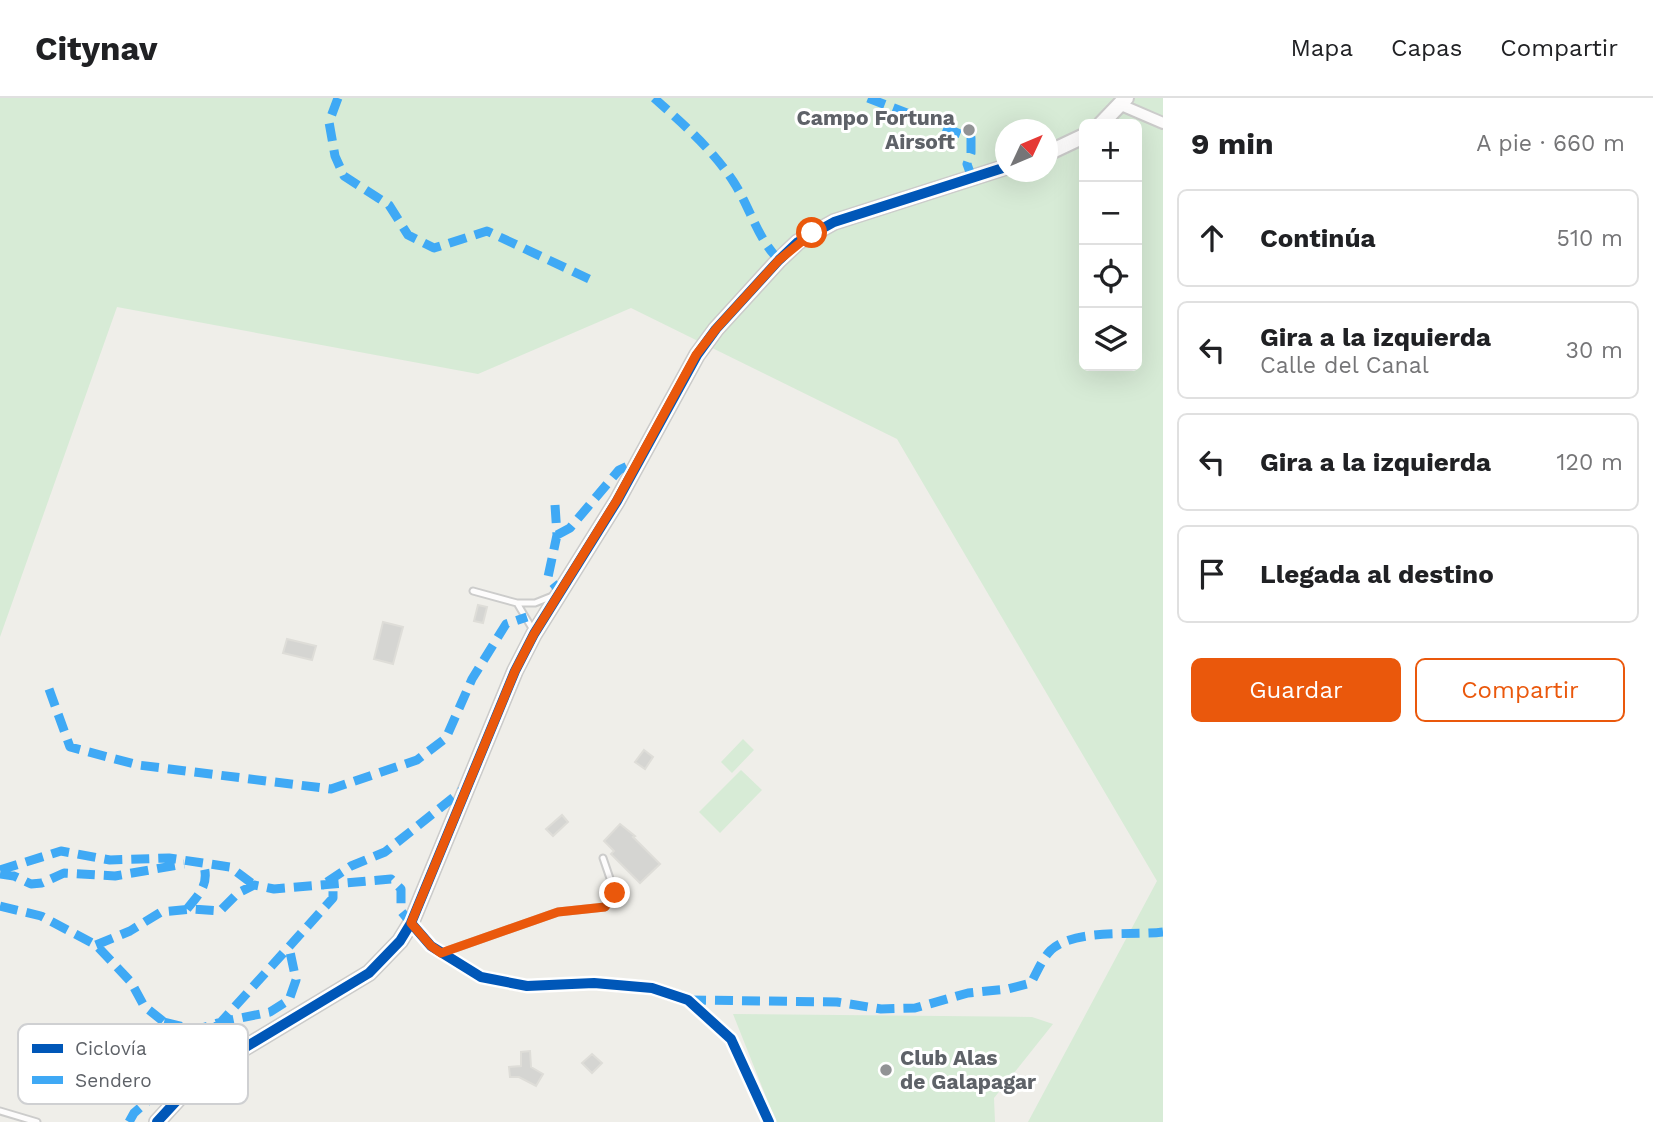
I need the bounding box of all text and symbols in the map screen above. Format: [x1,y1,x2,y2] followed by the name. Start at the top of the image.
[35,29,157,68] text: Citynav
[1290,34,1353,62] text: Mapa
[1391,34,1462,62] text: Capas
[1500,34,1618,62] text: Compartir
[797,105,956,154] place label: Campo Fortuna Airsoft
[995,119,1058,182] north arrow
[1079,119,1142,371] map controls
[1079,119,1142,182] button: +
[961,122,977,138] marker: Campo Fortuna Airsoft
[1191,126,1274,161] text: 9 min
[1476,130,1625,157] text: A pie · 660 m
[1079,182,1142,245] button: −
[796,217,827,248] route start
[1193,219,1231,257] icon: ahead
[1260,223,1376,253] text: Continúa
[1557,225,1623,252] text: 510 m
[1079,245,1142,308] button: locate
[1079,308,1142,371] button: layers
[1260,322,1491,352] text: Gira a la izquierda
[1193,331,1231,369] icon: left
[1566,337,1623,364] text: 30 m
[1260,352,1429,379] text: Calle del Canal
[1193,443,1231,481] icon: left
[1260,447,1491,477] text: Gira a la izquierda
[1557,449,1623,476] text: 120 m
[1193,555,1231,593] icon: arrive
[1260,559,1494,589] text: Llegada al destino
[1191,658,1401,722] button: Guardar
[1415,658,1625,722] button: Compartir
[599,877,630,908] route end
[18,1024,248,1104] legend
[75,1037,147,1060] text: Ciclovía
[900,1045,1036,1094] place label: Club Alas de Galapagar
[878,1062,894,1078] marker: Club Alas de Galapagar
[75,1069,152,1092] text: Sendero

